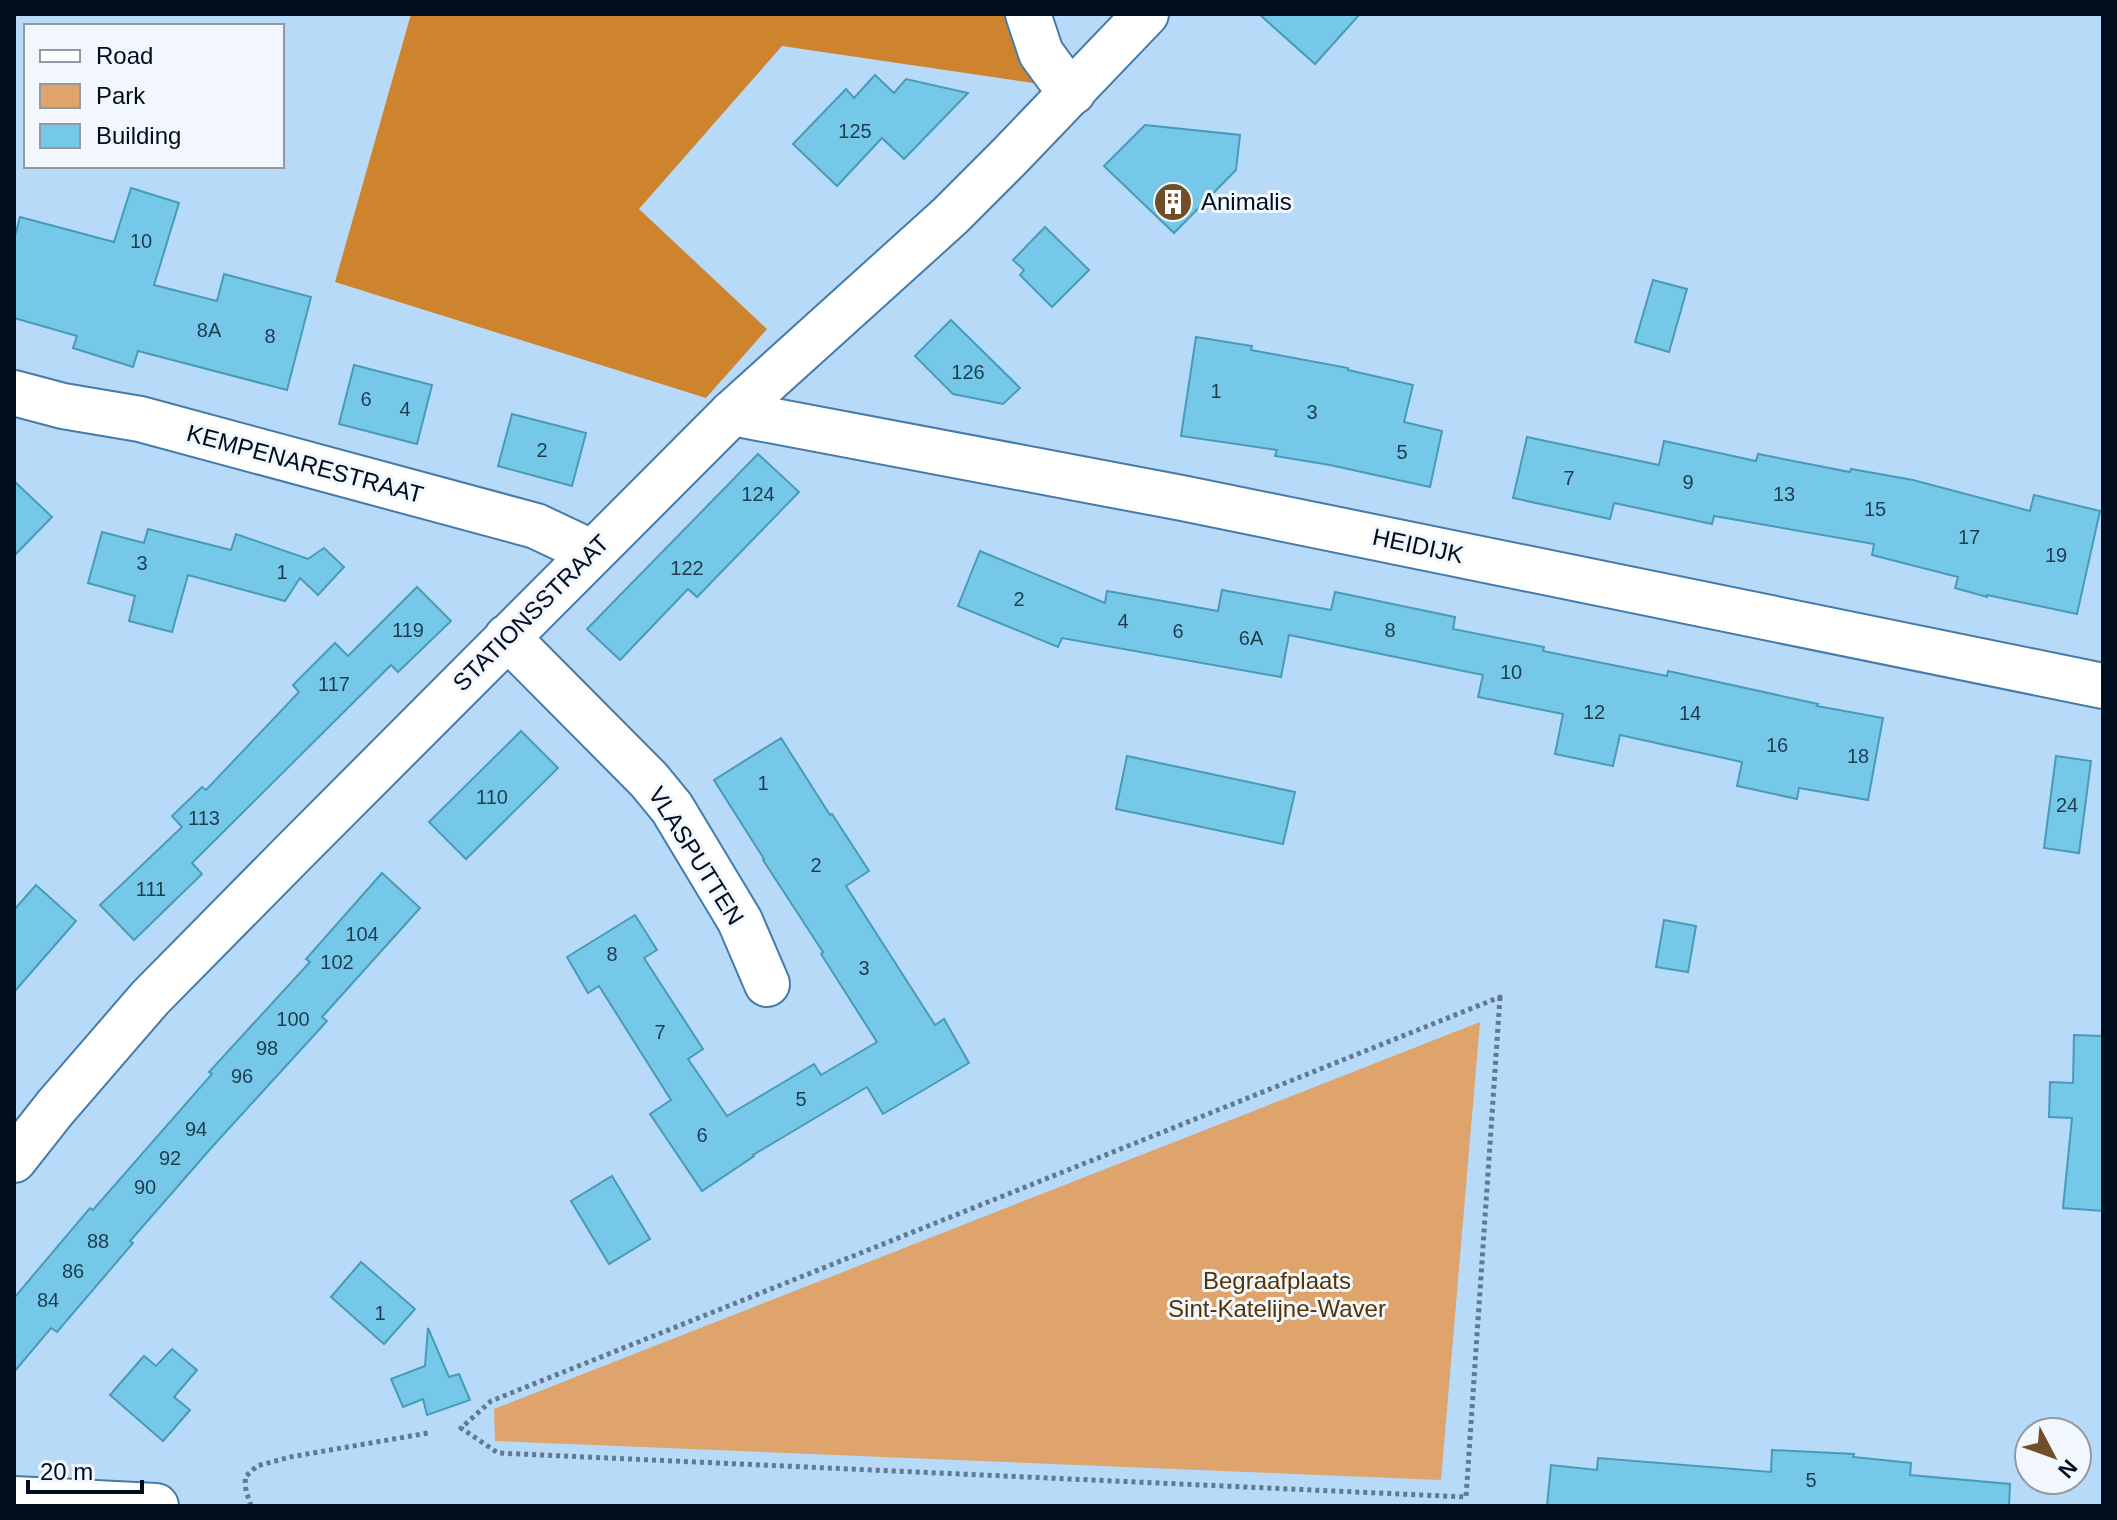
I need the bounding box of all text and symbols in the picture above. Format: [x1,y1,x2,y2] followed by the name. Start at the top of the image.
[24,24,284,168] legend
[96,42,153,69] text: Road
[96,82,146,109] text: Park
[838,120,872,142] house number: 125
[96,122,181,149] text: Building
[1152,181,1194,223] building icon: Animalis
[1201,188,1292,215] place label: Animalis
[130,230,152,252] house number: 10
[197,319,222,341] house number: 8A
[264,325,276,347] house number: 8
[951,361,985,383] house number: 126
[1210,380,1222,402] house number: 1
[360,388,372,410] house number: 6
[399,398,411,420] house number: 4
[1306,401,1318,423] house number: 3
[184,419,427,508] street label: KEMPENARESTRAAT
[536,439,548,461] house number: 2
[1396,441,1408,463] house number: 5
[1563,467,1575,489] house number: 7
[1682,471,1694,493] house number: 9
[741,483,775,505] house number: 124
[1773,483,1795,505] house number: 13
[1864,498,1886,520] house number: 15
[1370,523,1466,568] street label: HEIDIJK
[1958,526,1980,548] house number: 17
[447,529,614,696] street label: STATIONSSTRAAT
[2045,544,2067,566] house number: 19
[136,552,148,574] house number: 3
[670,557,704,579] house number: 122
[276,561,288,583] house number: 1
[1013,588,1025,610] house number: 2
[1117,610,1129,632] house number: 4
[392,619,424,641] house number: 119
[1384,619,1396,641] house number: 8
[1172,620,1184,642] house number: 6
[1239,627,1264,649] house number: 6A
[1500,661,1522,683] house number: 10
[318,673,350,695] house number: 117
[1583,701,1605,723] house number: 12
[1679,702,1701,724] house number: 14
[1766,734,1788,756] house number: 16
[1847,745,1869,767] house number: 18
[757,772,769,794] house number: 1
[643,782,750,930] street label: VLASPUTTEN
[476,786,508,808] house number: 110
[2056,794,2078,816] house number: 24
[188,807,220,829] house number: 113
[810,854,822,876] house number: 2
[136,878,166,900] house number: 111
[345,923,379,945] house number: 104
[606,943,618,965] house number: 8
[320,951,354,973] house number: 102
[858,957,870,979] house number: 3
[276,1008,310,1030] house number: 100
[654,1021,666,1043] house number: 7
[256,1037,278,1059] house number: 98
[231,1065,253,1087] house number: 96
[795,1088,807,1110] house number: 5
[185,1118,207,1140] house number: 94
[696,1124,708,1146] house number: 6
[159,1147,181,1169] house number: 92
[134,1176,156,1198] house number: 90
[87,1230,109,1252] house number: 88
[62,1260,84,1282] house number: 86
[1168,1267,1386,1322] park label: Begraafplaats Sint-Katelijne-Waver
[37,1289,59,1311] house number: 84
[374,1302,386,1324] house number: 1
[2013,1416,2093,1496] north arrow
[28,1444,142,1494] scale bar
[2053,1455,2082,1483] text: N
[40,1458,93,1485] text: 20 m
[1805,1469,1817,1491] house number: 5

